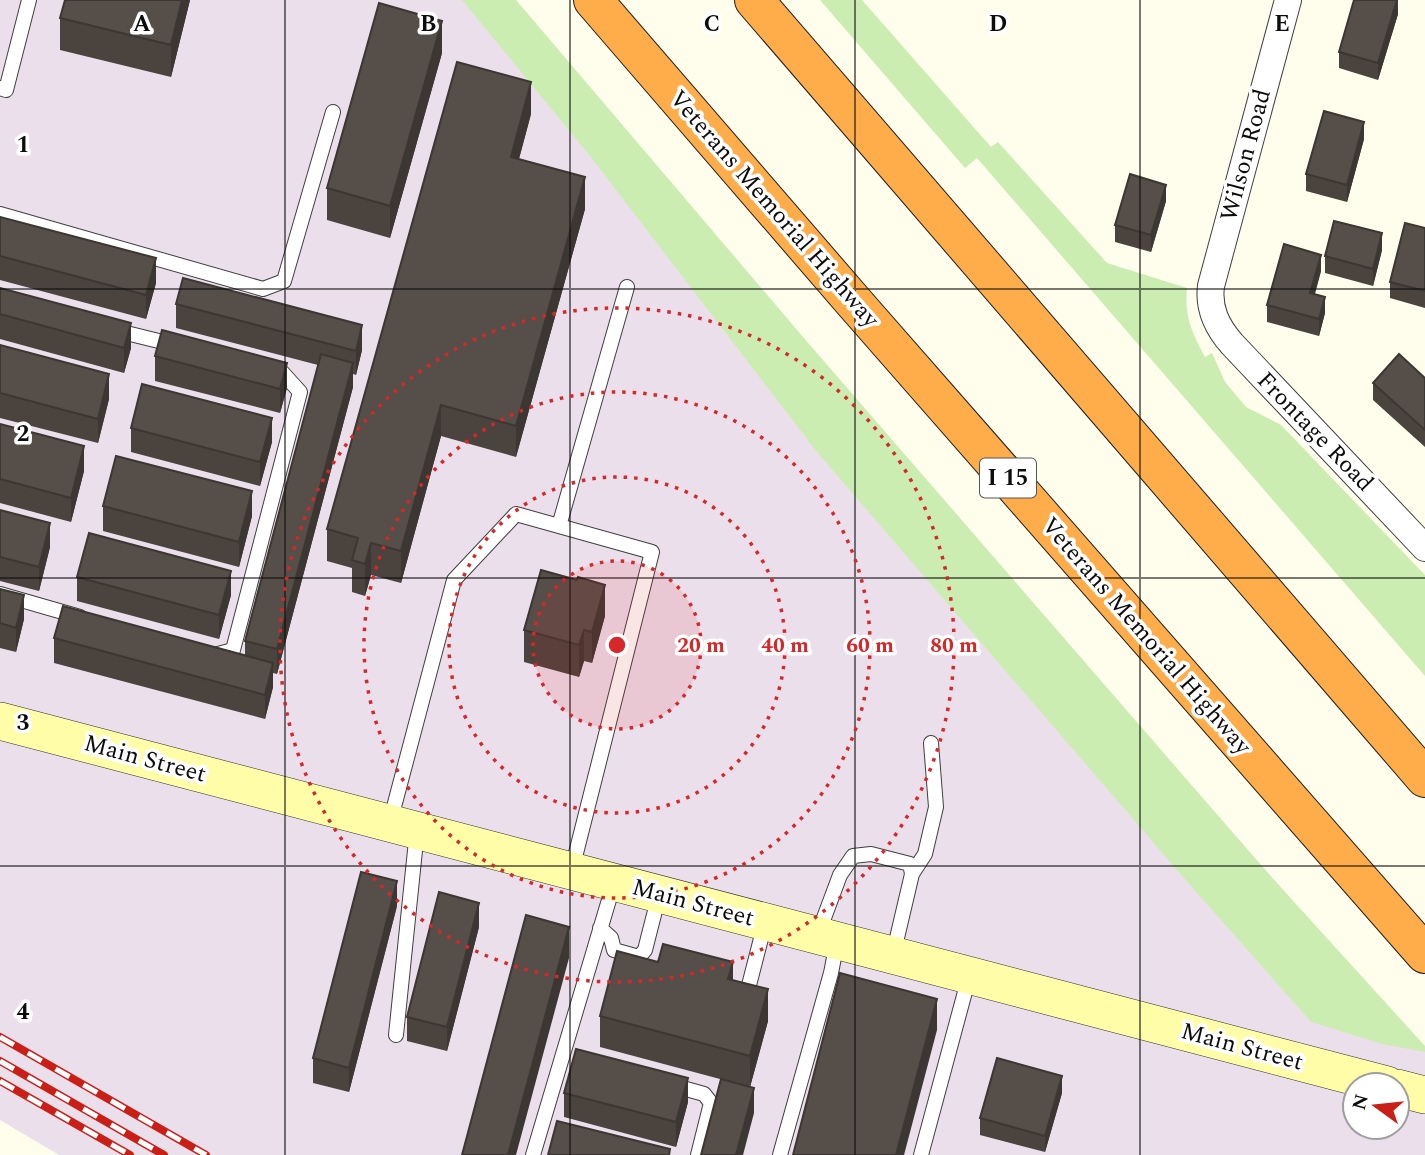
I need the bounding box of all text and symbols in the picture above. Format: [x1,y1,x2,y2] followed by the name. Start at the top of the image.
[133,7,151,42] text: A
[420,7,436,42] text: B
[704,7,720,42] text: C
[989,7,1007,42] text: D
[1274,7,1290,42] text: E
[660,82,889,337] street label: Veterans Memorial Highway
[1211,85,1281,225] street label: Wilson Road
[17,128,29,163] text: 1
[1248,364,1382,500] street label: Frontage Road
[17,417,30,452] text: 2
[980,458,1036,498] road number: I 15
[1032,509,1261,764] street label: Veterans Memorial Highway
[677,630,725,662] text: 20 m
[761,630,809,662] text: 40 m
[846,630,894,662] text: 60 m
[930,630,978,662] text: 80 m
[605,633,629,657] centre of rings
[17,706,30,741] text: 3
[80,725,210,793] street label: Main Street
[628,869,758,937] street label: Main Street
[17,995,30,1030] text: 4
[1177,1013,1307,1081] street label: Main Street
[1341,1071,1411,1141] north arrow
[1345,1091,1377,1113] text: N

